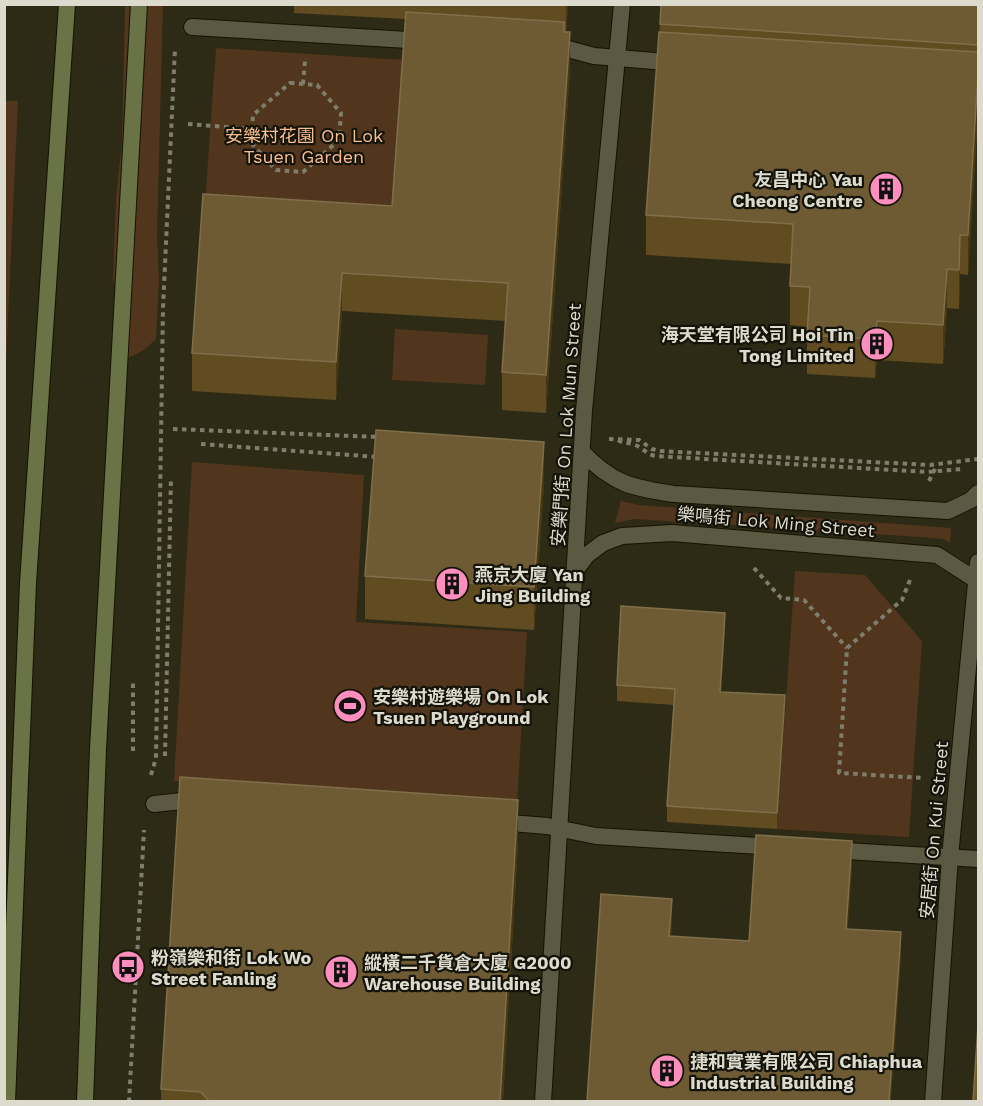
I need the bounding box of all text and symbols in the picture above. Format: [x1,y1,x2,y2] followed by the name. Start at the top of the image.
[225,125,383,167] park label: 安樂村花園 On Lok Tsuen Garden
[732,169,863,211] place label: 友昌中心 Yau Cheong Centre
[868,171,904,207] building icon: 友昌中心 Yau Cheong Centre
[547,302,585,547] street label: 安樂門街 On Lok Mun Street
[661,324,854,366] place label: 海天堂有限公司 Hoi Tin Tong Limited
[859,326,895,362] building icon: 海天堂有限公司 Hoi Tin Tong Limited
[676,503,876,541] street label: 樂鳴街 Lok Ming Street
[475,564,591,606] place label: 燕京大廈 Yan Jing Building
[434,566,470,602] building icon: 燕京大廈 Yan Jing Building
[373,686,549,728] place label: 安樂村遊樂場 On Lok Tsuen Playground
[332,688,368,724] sports icon: 安樂村遊樂場 On Lok Tsuen Playground
[916,740,952,920] street label: 安居街 On Kui Street
[151,947,311,989] place label: 粉嶺樂和街 Lok Wo Street Fanling
[110,949,146,985] bus stop icon: 粉嶺樂和街 Lok Wo Street Fanling
[364,952,572,994] place label: 縱橫二千貨倉大廈 G2000 Warehouse Building
[323,954,359,990] building icon: 縱橫二千貨倉大廈 G2000 Warehouse Building
[690,1051,923,1093] place label: 捷和實業有限公司 Chiaphua Industrial Building
[649,1053,685,1089] building icon: 捷和實業有限公司 Chiaphua Industrial Building

